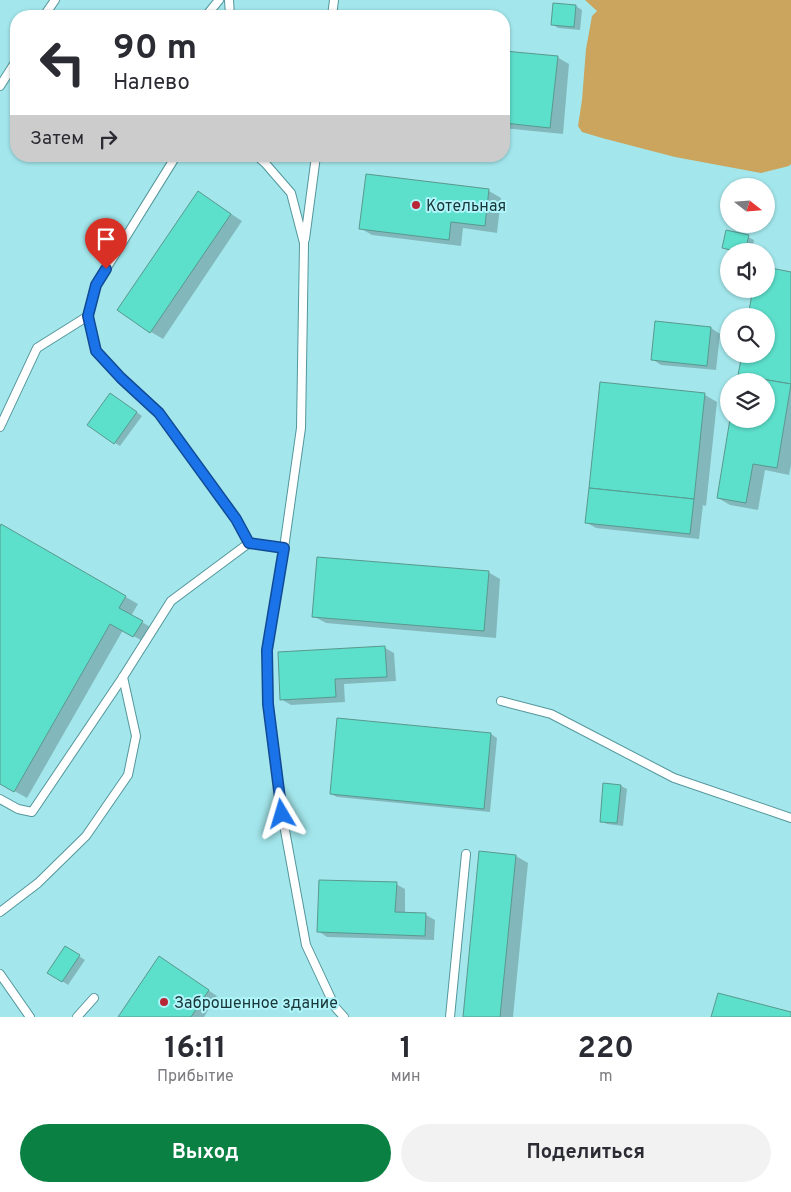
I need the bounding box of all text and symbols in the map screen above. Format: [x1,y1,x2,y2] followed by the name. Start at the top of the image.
[113,27,197,71] text: 90 m
[30,30,95,95] icon: left
[113,70,190,97] text: Налево
[94,125,122,153] icon: right
[30,127,84,151] text: Затем
[720,178,775,232] north arrow
[720,178,775,428] map controls
[426,197,506,217] place label: Котельная
[410,199,422,211] marker: Котельная
[85,218,127,269] pin
[92,225,120,253] icon: arrive
[720,243,775,298] button: sound
[720,308,775,363] button: search
[720,373,775,428] button: layers
[255,787,307,839] position arrow
[174,994,338,1014] place label: Заброшенное здание
[158,996,170,1008] marker: Заброшенное здание
[164,1031,226,1068] text: 16:11
[400,1031,412,1068] text: 1
[578,1031,634,1068] text: 220
[157,1067,234,1087] text: Прибытие
[391,1067,421,1087] text: мин
[599,1067,613,1087] text: m
[20,1124,391,1182] button: Выход
[401,1124,771,1182] button: Поделиться

